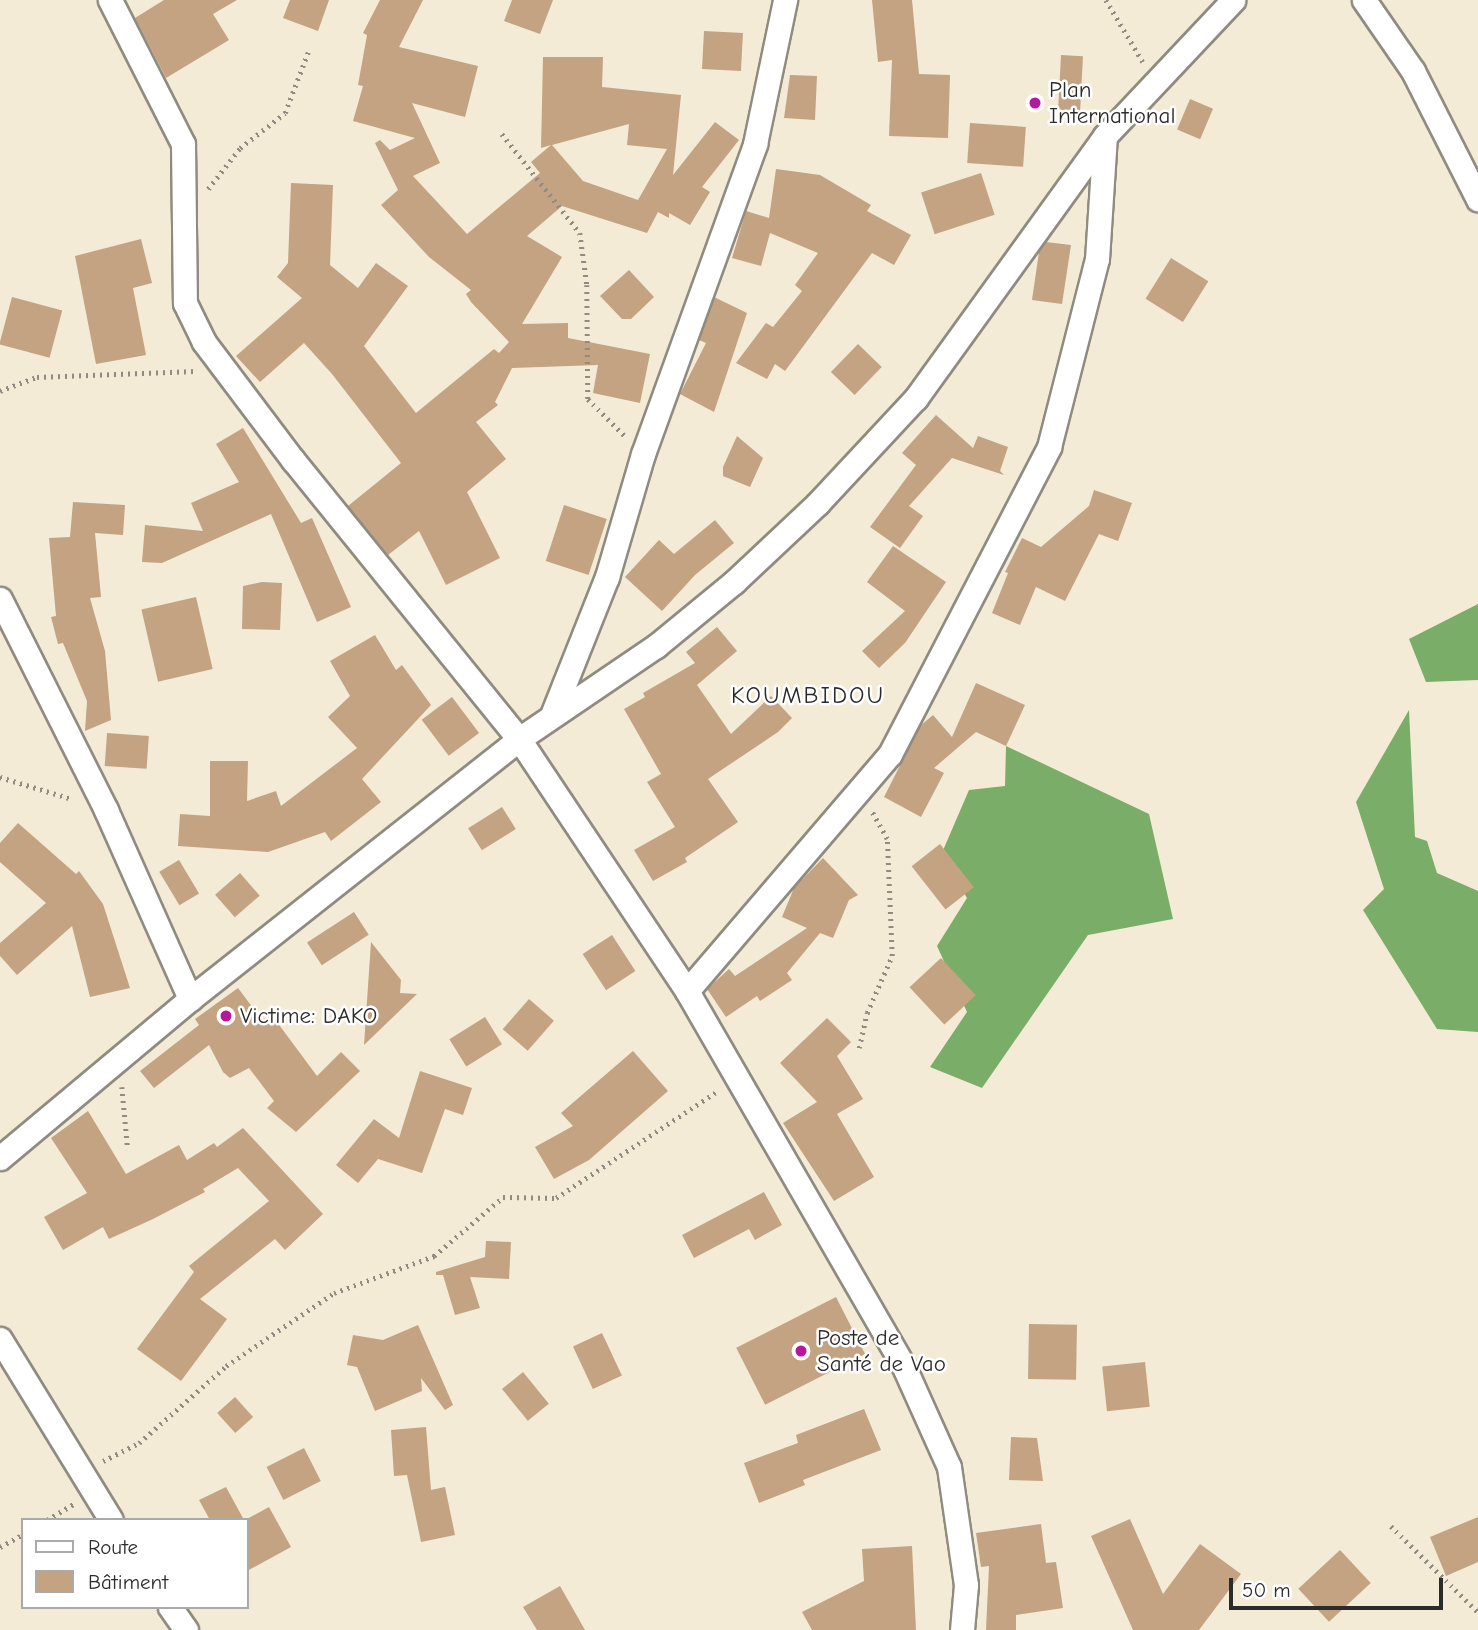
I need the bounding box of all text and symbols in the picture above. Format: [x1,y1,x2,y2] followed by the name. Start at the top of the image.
[1049,76,1175,130] place label: Plan International
[1027,95,1043,111] marker: Plan International
[732,682,884,710] district label: KOUMBIDOU
[240,1002,377,1030] place label: Victime: DAKO
[218,1008,234,1024] marker: Victime: DAKO
[817,1324,946,1378] place label: Poste de Santé de Vao
[791,1341,811,1361] marker: Poste de Santé de Vao
[21,1518,248,1609] legend
[88,1535,138,1559] text: Route
[1233,1564,1446,1608] scale bar
[88,1570,168,1594] text: Bâtiment
[1242,1578,1291,1602] text: 50 m

